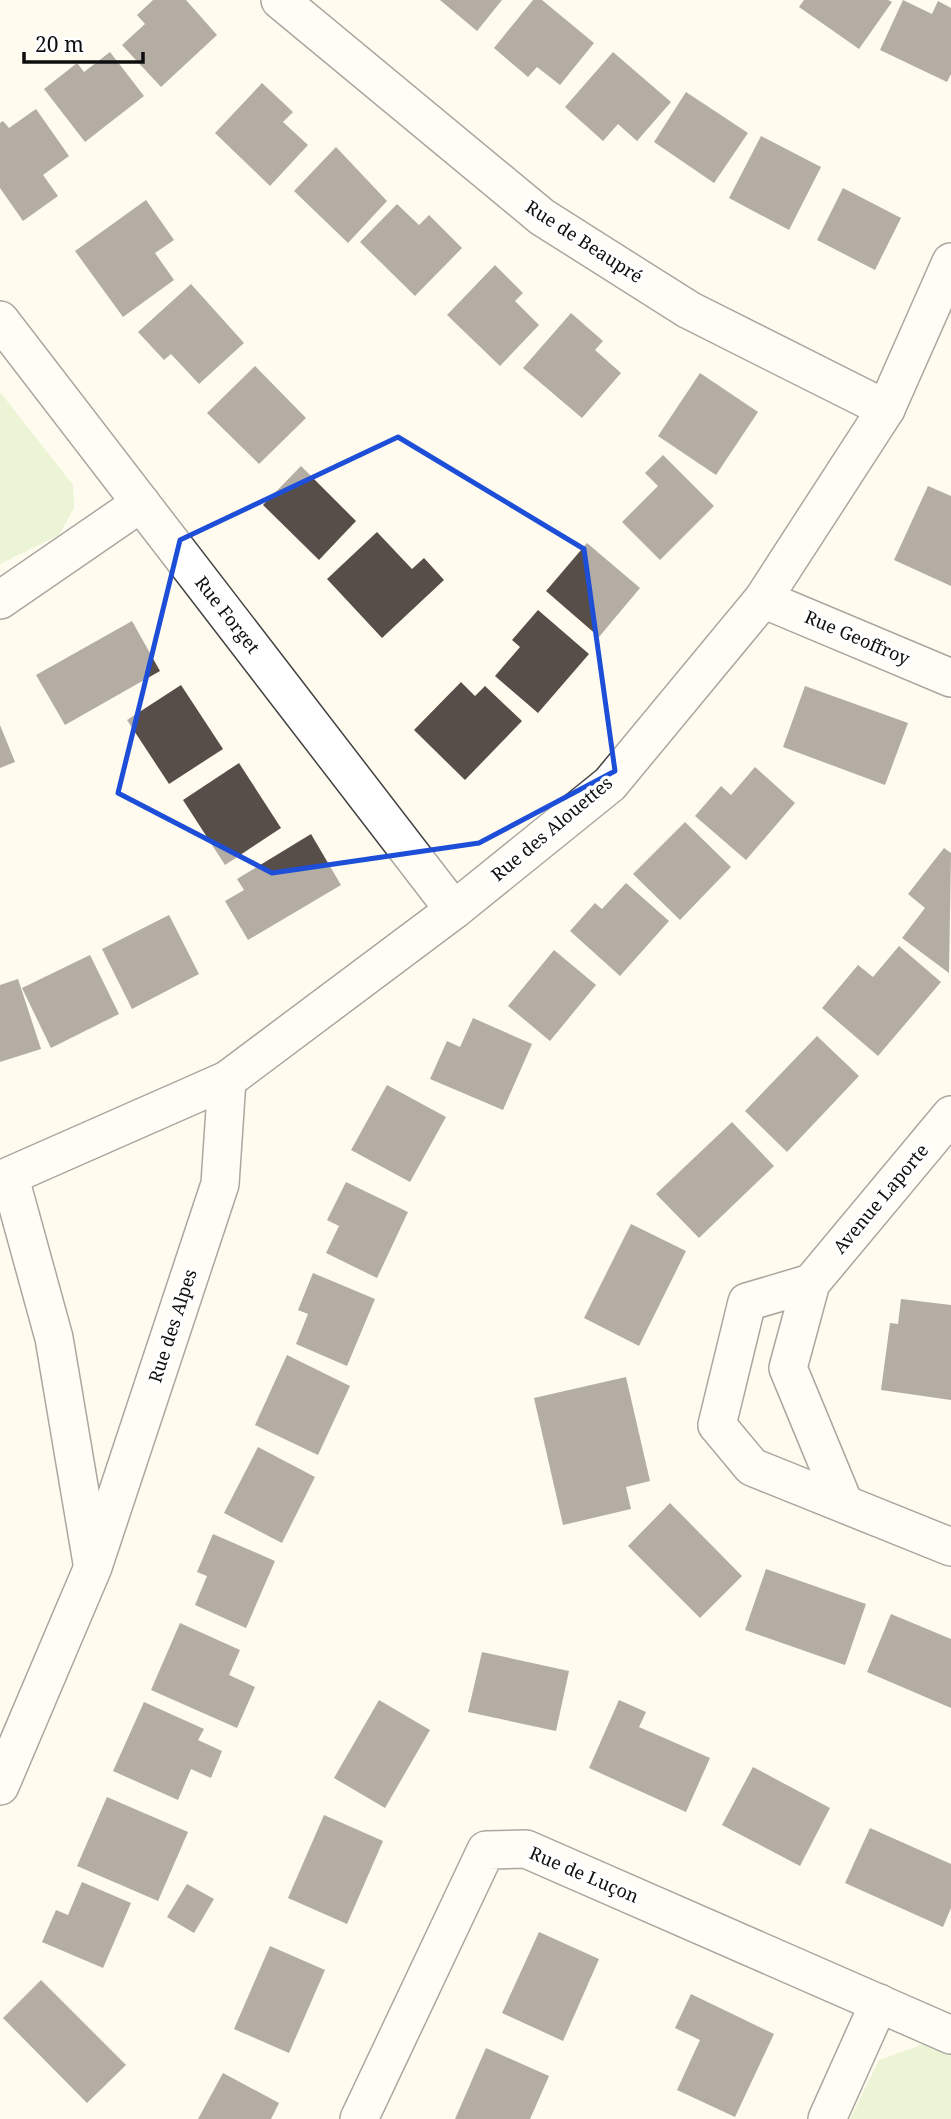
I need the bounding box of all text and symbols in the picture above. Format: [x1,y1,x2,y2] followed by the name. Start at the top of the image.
[24,21,144,65] scale bar
[35,30,84,58] text: 20 m
[521,194,648,288] street label: Rue de Beaupré
[190,571,266,658] street label: Rue Forget
[801,604,914,670] street label: Rue Geoffroy
[486,770,617,886] street label: Rue des Alouettes
[827,1138,933,1258] street label: Avenue Laporte
[142,1266,202,1386] street label: Rue des Alpes
[526,1840,643,1908] street label: Rue de Luçon

